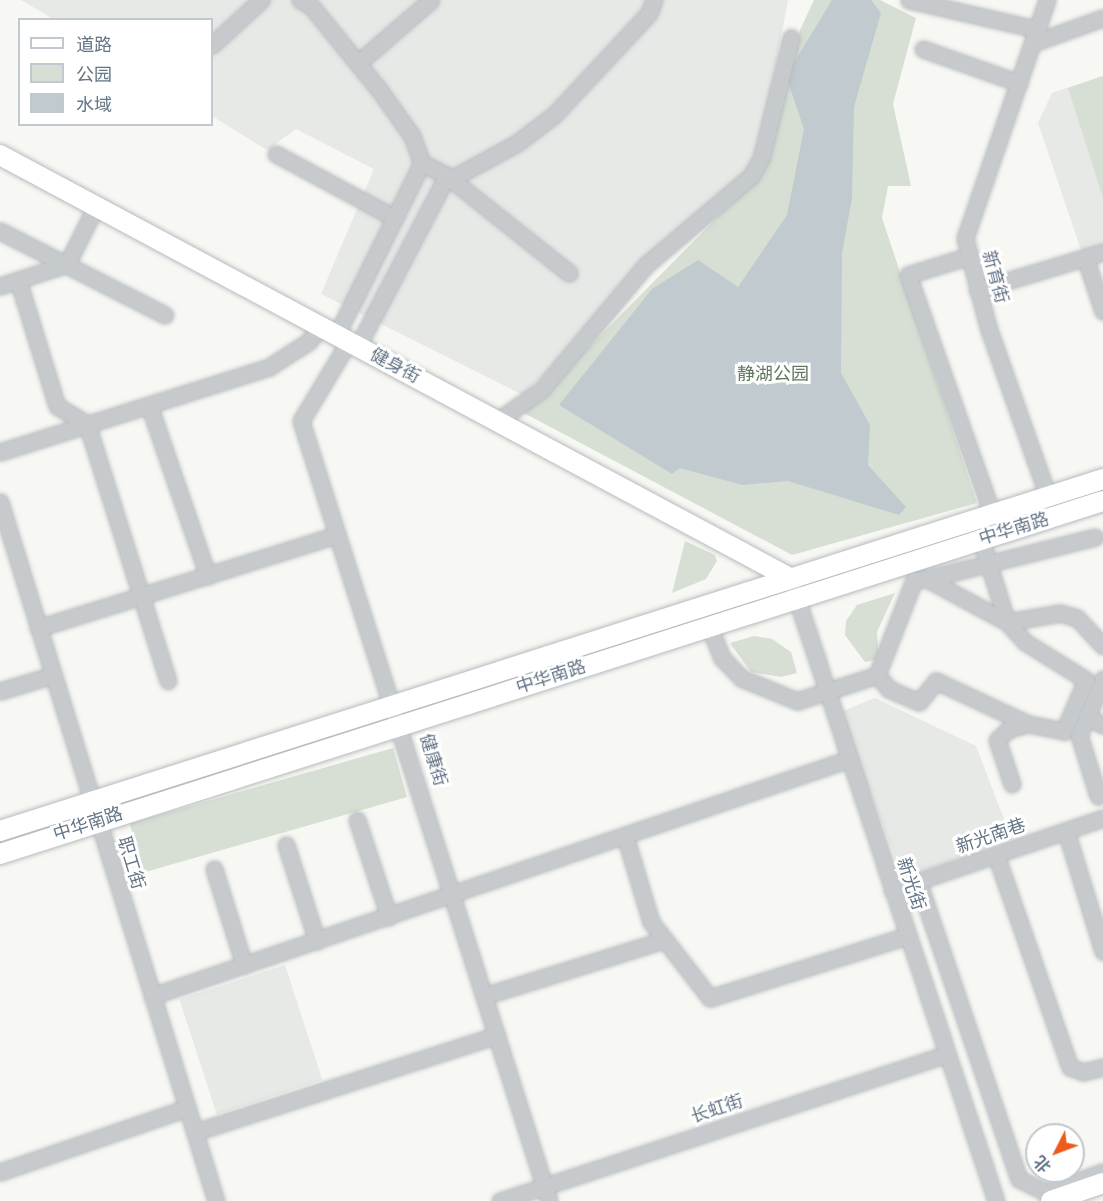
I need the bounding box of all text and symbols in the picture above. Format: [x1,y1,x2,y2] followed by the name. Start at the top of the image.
[18,18,213,126] legend
[76,34,112,56] text: 道路
[76,64,112,86] text: 公园
[76,94,112,116] text: 水域
[978,248,1012,306] street label: 新育街
[366,344,424,388] street label: 健身街
[737,363,809,385] park label: 静湖公园
[976,508,1052,550] street label: 中华南路
[513,656,589,698] street label: 中华南路
[415,731,451,789] street label: 健康街
[50,803,126,845] street label: 中华南路
[953,814,1029,858] street label: 新光南巷
[113,834,149,892] street label: 职工街
[892,855,930,913] street label: 新光街
[688,1090,746,1128] street label: 长虹街
[1025,1123,1085,1183] north arrow
[1030,1152,1055,1176] text: 北

